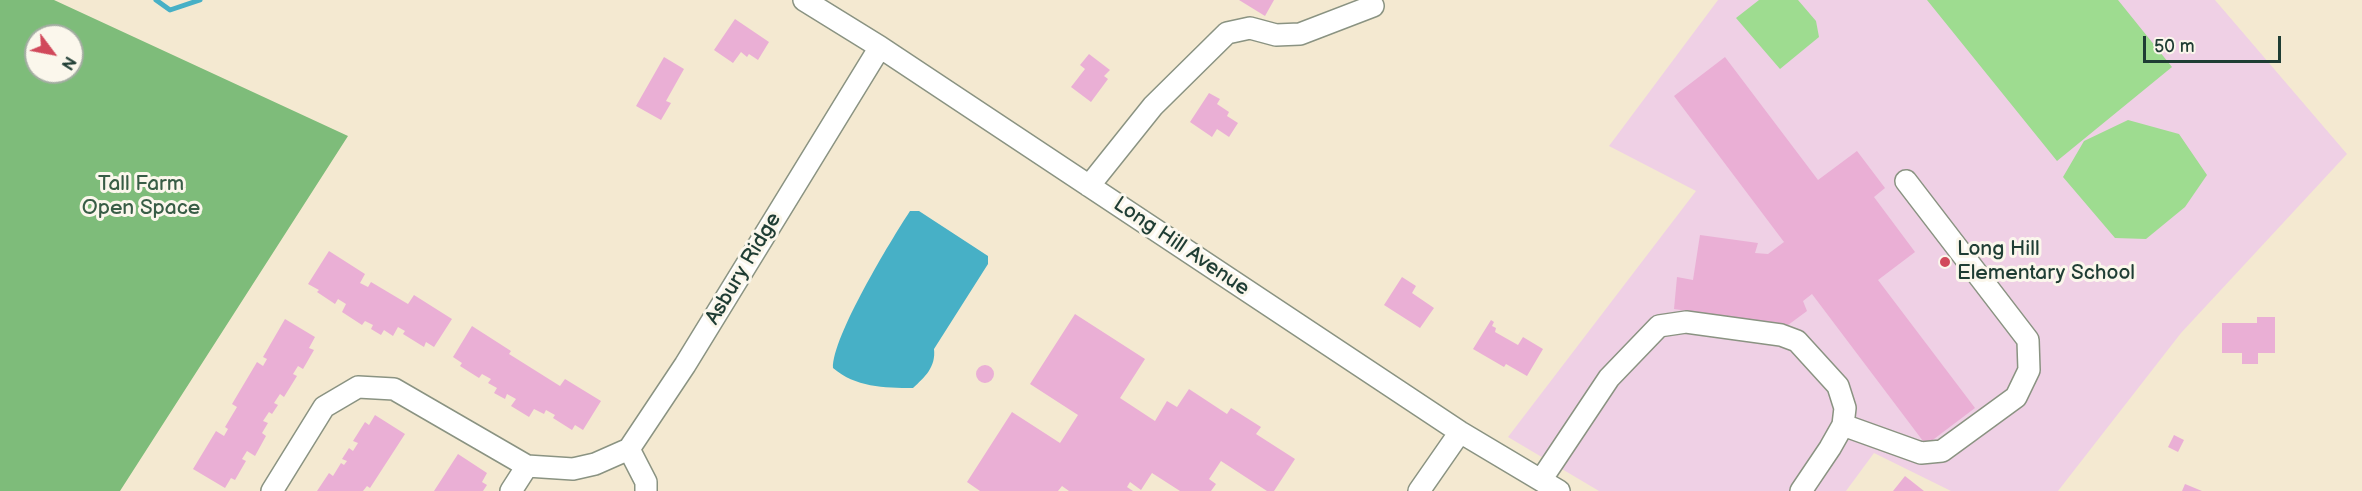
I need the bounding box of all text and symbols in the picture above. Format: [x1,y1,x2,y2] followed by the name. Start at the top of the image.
[24,24,84,84] north arrow
[2146,24,2284,62] scale bar
[2154,36,2195,57] text: 50 m
[57,53,79,73] text: N
[82,172,200,222] park label: Tall Farm Open Space
[1108,192,1254,302] street label: Long Hill Avenue
[701,208,787,330] street label: Asbury Ridge
[1957,237,2135,287] place label: Long Hill Elementary School
[1938,255,1952,269] marker: Long Hill Elementary School

